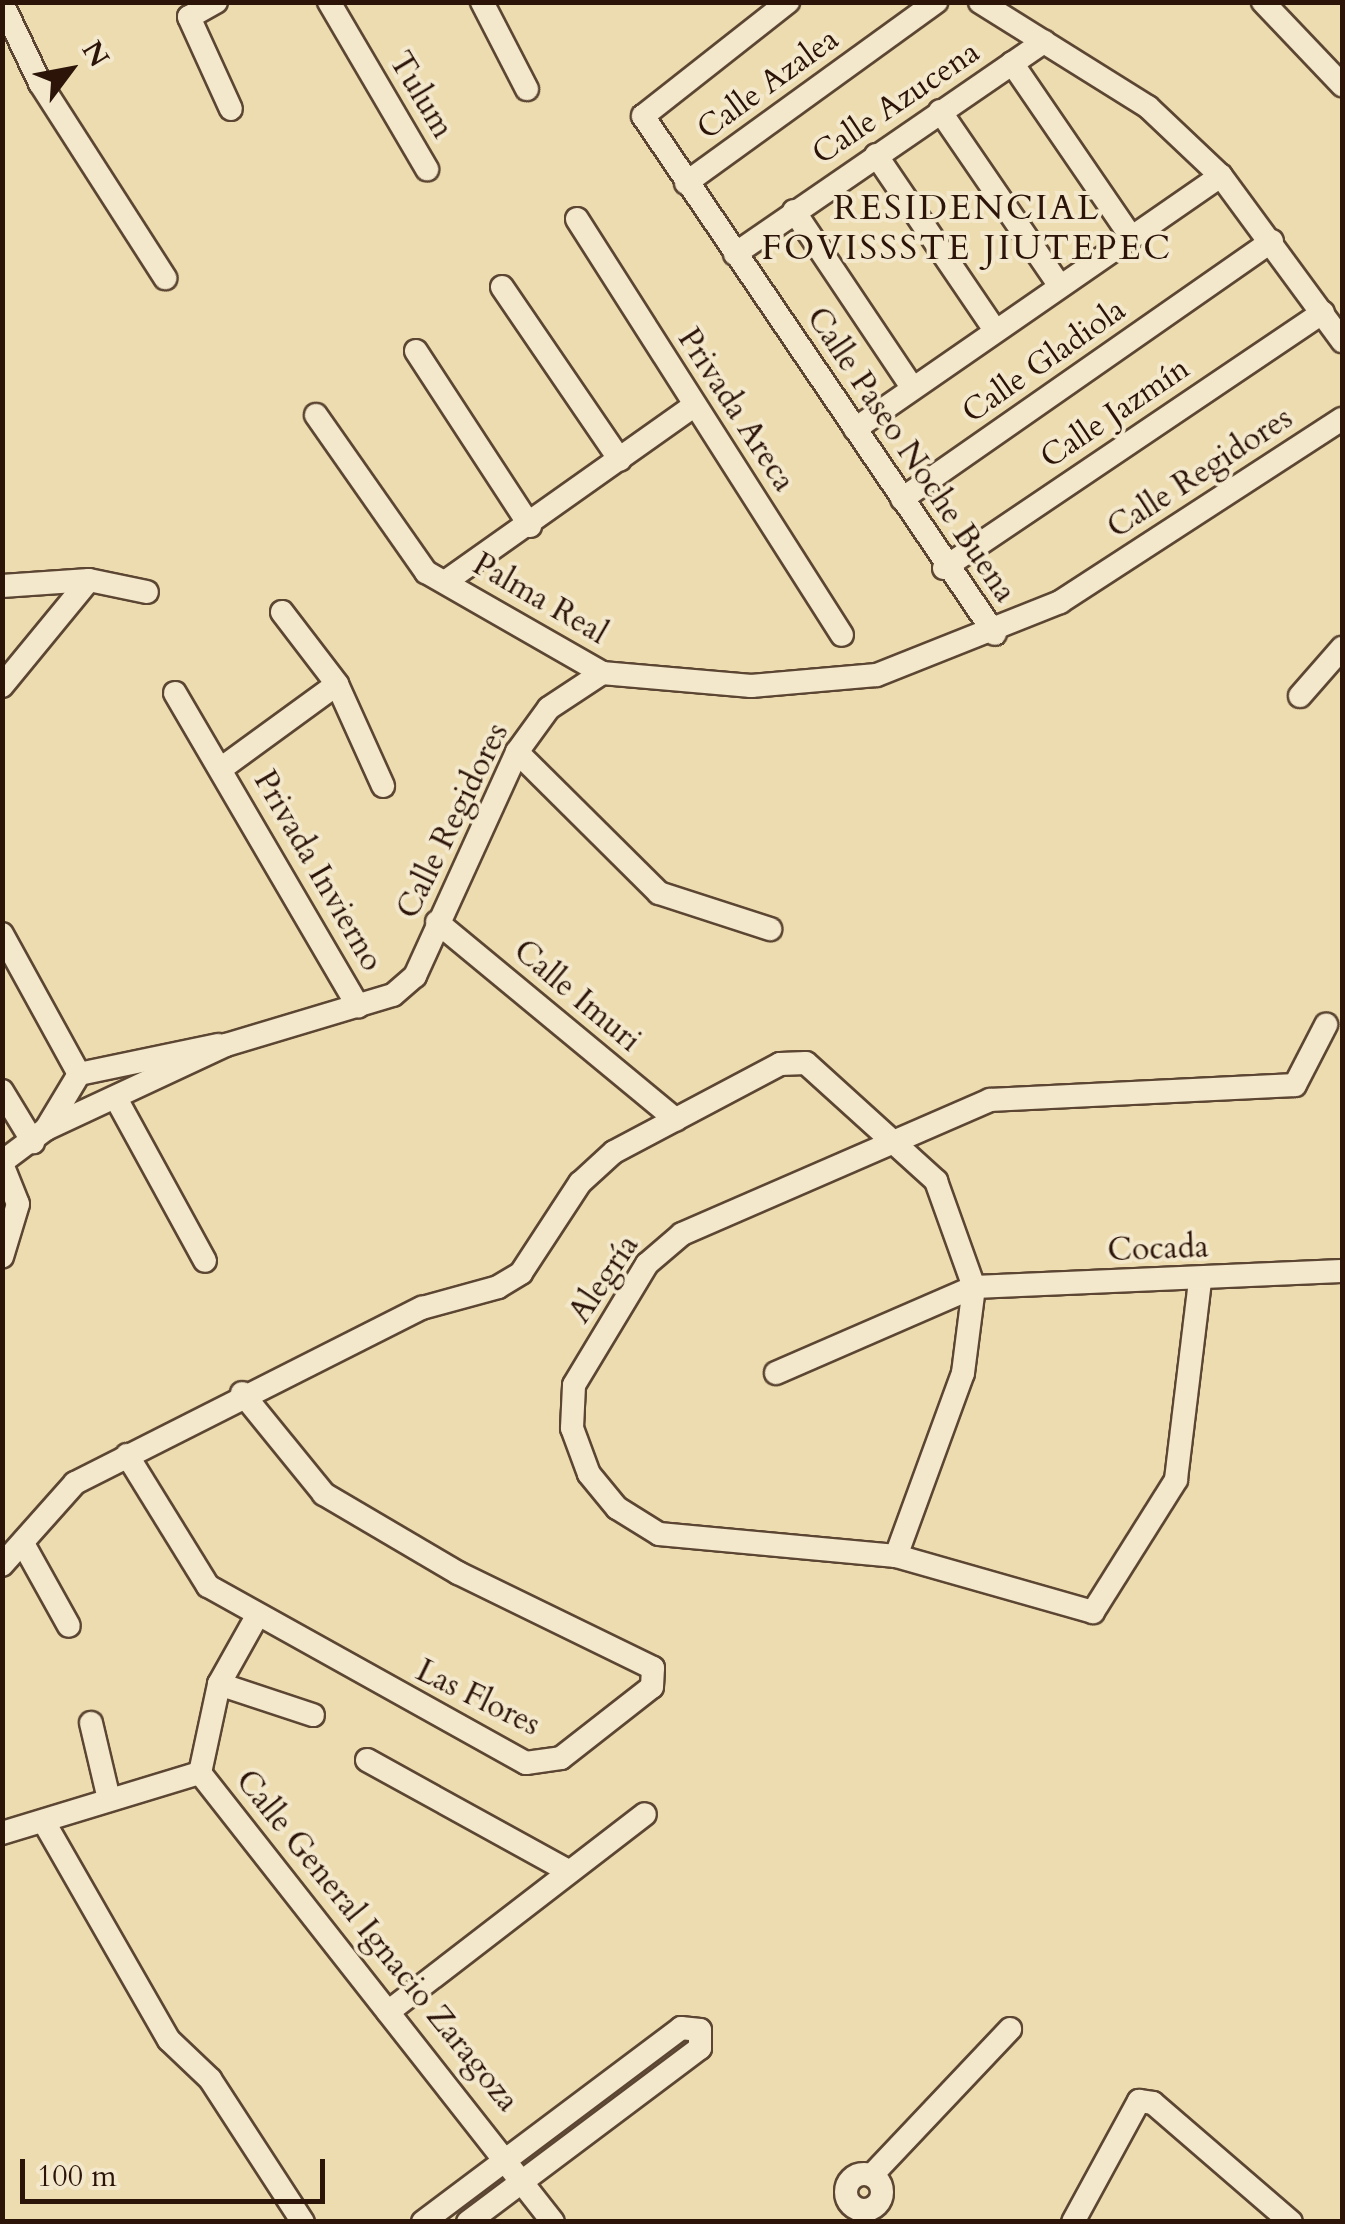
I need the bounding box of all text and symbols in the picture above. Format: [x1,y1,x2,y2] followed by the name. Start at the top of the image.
[20,20,120,120] north arrow
[690,20,846,148] street label: Calle Azalea
[805,33,987,173] street label: Calle Azucena
[73,34,118,74] text: N
[380,45,462,145] street label: Tulum
[762,187,1172,269] district label: RESIDENCIAL FOVISSSTE JIUTEPEC
[955,291,1133,431] street label: Calle Gladiola
[798,300,1024,610] street label: Calle Paseo Noche Buena
[669,321,803,499] street label: Privada Areca
[1033,349,1197,477] street label: Calle Jazmín
[1100,399,1300,547] street label: Calle Regidores
[466,545,614,653] street label: Palma Real
[389,717,517,925] street label: Calle Regidores
[245,764,391,978] street label: Privada Invierno
[506,932,648,1060] street label: Calle Imuri
[561,1228,647,1330] street label: Alegría
[1107,1228,1209,1270] street label: Cocada
[410,1652,546,1744] street label: Las Flores
[227,1762,527,2120] street label: Calle General Ignacio Zaragoza
[25,2139,330,2201] scale bar
[37,2156,117,2197] text: 100 m

